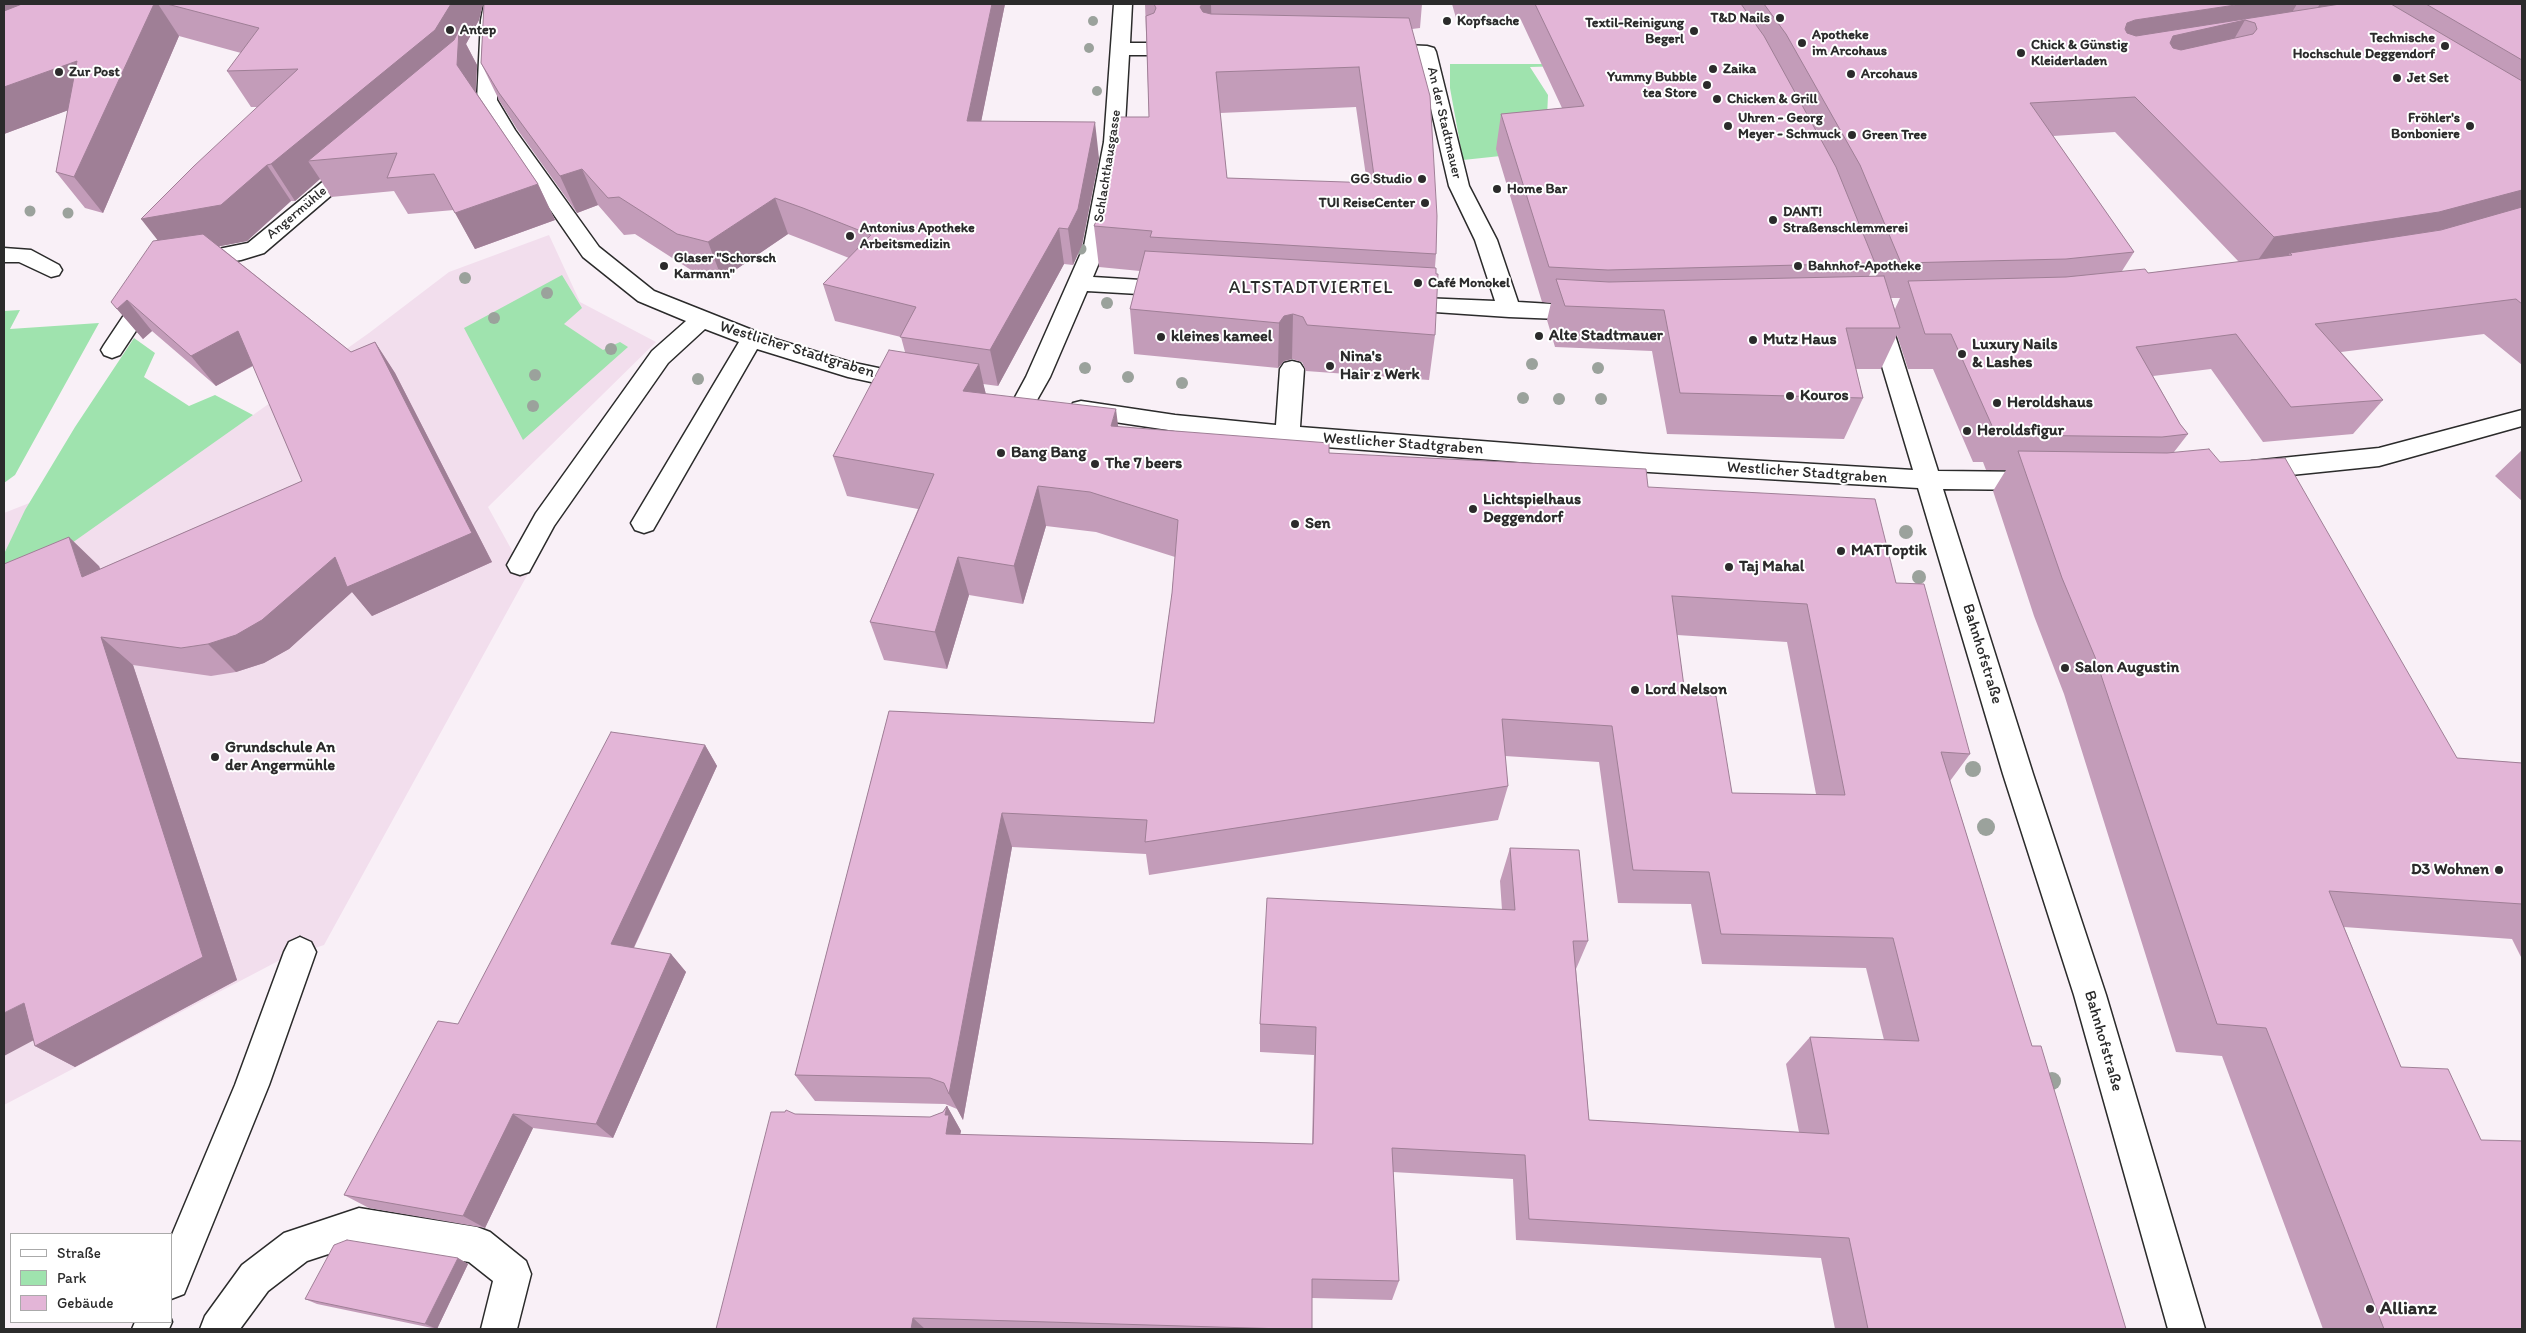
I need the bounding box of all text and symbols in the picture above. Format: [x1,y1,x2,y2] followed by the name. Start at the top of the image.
[1711,10,1770,26] place label: T&D Nails
[1774,12,1786,24] marker: T&D Nails
[1457,13,1519,29] place label: Kopfsache
[1441,15,1453,27] marker: Kopfsache
[1585,15,1684,48] place label: Textil-Reinigung Begerl
[460,22,496,38] place label: Antep
[444,24,456,36] marker: Antep
[1688,25,1700,37] marker: Textil-Reinigung Begerl
[1812,27,1887,59] place label: Apotheke im Arcohaus
[2293,30,2435,62] place label: Technische Hochschule Deggendorf
[1796,37,1808,49] marker: Apotheke im Arcohaus
[2031,37,2128,70] place label: Chick & Günstig Kleiderladen
[2439,40,2451,52] marker: Technische Hochschule Deggendorf
[2015,47,2027,59] marker: Chick & Günstig Kleiderladen
[1723,61,1756,77] place label: Zaika
[1707,63,1719,75] marker: Zaika
[69,64,120,80] place label: Zur Post
[1423,65,1465,181] street label: An der Stadtmauer
[53,66,65,78] marker: Zur Post
[1861,66,1917,82] place label: Arcohaus
[1845,68,1857,80] marker: Arcohaus
[1607,69,1697,102] place label: Yummy Bubble tea Store
[2407,70,2449,86] place label: Jet Set
[2391,72,2403,84] marker: Jet Set
[1701,79,1713,91] marker: Yummy Bubble tea Store
[1727,91,1817,107] place label: Chicken & Grill
[1711,93,1723,105] marker: Chicken & Grill
[1091,108,1125,224] street label: Schlachthausgasse
[1738,110,1841,142] place label: Uhren - Georg Meyer - Schmuck
[2391,110,2460,142] place label: Fröhler's Bonboniere
[1722,120,1734,132] marker: Uhren - Georg Meyer - Schmuck
[2464,120,2476,132] marker: Fröhler's Bonboniere
[1862,127,1927,143] place label: Green Tree
[1846,129,1858,141] marker: Green Tree
[1350,171,1412,187] place label: GG Studio
[1416,173,1428,185] marker: GG Studio
[1507,181,1567,197] place label: Home Bar
[263,183,331,243] street label: Angermühle
[1491,183,1503,195] marker: Home Bar
[1319,195,1415,211] place label: TUI ReiseCenter
[1419,197,1431,209] marker: TUI ReiseCenter
[1783,204,1908,236] place label: DANT! Straßenschlemmerei
[1767,214,1779,226] marker: DANT! Straßenschlemmerei
[860,220,975,252] place label: Antonius Apotheke Arbeitsmedizin
[844,230,856,242] marker: Antonius Apotheke Arbeitsmedizin
[674,250,776,282] place label: Glaser "Schorsch Karmann"
[1808,258,1921,274] place label: Bahnhof-Apotheke
[658,260,670,272] marker: Glaser "Schorsch Karmann"
[1792,260,1804,272] marker: Bahnhof-Apotheke
[1428,275,1510,291] place label: Café Monokel
[1226,277,1396,299] district label: ALTSTADTVIERTEL
[1412,277,1424,289] marker: Café Monokel
[717,317,877,383] street label: Westlicher Stadtgraben
[1549,326,1663,346] place label: Alte Stadtmauer
[1171,327,1272,347] place label: kleines kameel
[1533,330,1545,342] marker: Alte Stadtmauer
[1763,330,1837,350] place label: Mutz Haus
[1155,331,1167,343] marker: kleines kameel
[1747,334,1759,346] marker: Mutz Haus
[1972,335,2058,373] place label: Luxury Nails & Lashes
[1340,347,1420,385] place label: Nina's Hair z Werk
[1956,348,1968,360] marker: Luxury Nails & Lashes
[1324,360,1336,372] marker: Nina's Hair z Werk
[1800,386,1849,406] place label: Kouros
[1784,390,1796,402] marker: Kouros
[2007,393,2093,413] place label: Heroldshaus
[1991,397,2003,409] marker: Heroldshaus
[1977,421,2064,441] place label: Heroldsfigur
[1961,425,1973,437] marker: Heroldsfigur
[1322,429,1484,459] street label: Westlicher Stadtgraben
[1011,443,1086,463] place label: Bang Bang
[995,447,1007,459] marker: Bang Bang
[1105,454,1182,474] place label: The 7 beers
[1089,458,1101,470] marker: The 7 beers
[1726,458,1888,488] street label: Westlicher Stadtgraben
[1483,490,1581,528] place label: Lichtspielhaus Deggendorf
[1467,503,1479,515] marker: Lichtspielhaus Deggendorf
[1305,514,1331,534] place label: Sen
[1289,518,1301,530] marker: Sen
[1851,541,1927,561] place label: MATToptik
[1835,545,1847,557] marker: MATToptik
[1739,557,1804,577] place label: Taj Mahal
[1723,561,1735,573] marker: Taj Mahal
[1958,602,2006,706] street label: Bahnhofstraße
[2075,658,2179,678] place label: Salon Augustin
[2059,662,2071,674] marker: Salon Augustin
[1645,680,1727,700] place label: Lord Nelson
[1629,684,1641,696] marker: Lord Nelson
[225,738,335,776] place label: Grundschule An der Angermühle
[209,751,221,763] marker: Grundschule An der Angermühle
[2411,860,2489,880] place label: D3 Wohnen
[2493,864,2505,876] marker: D3 Wohnen
[2079,988,2127,1094] street label: Bahnhofstraße
[10,1233,172,1323] legend
[57,1244,101,1262] text: Straße
[57,1269,87,1287] text: Park
[57,1294,114,1312] text: Gebäude
[2380,1298,2437,1320] place label: Allianz
[2364,1303,2376,1315] marker: Allianz

